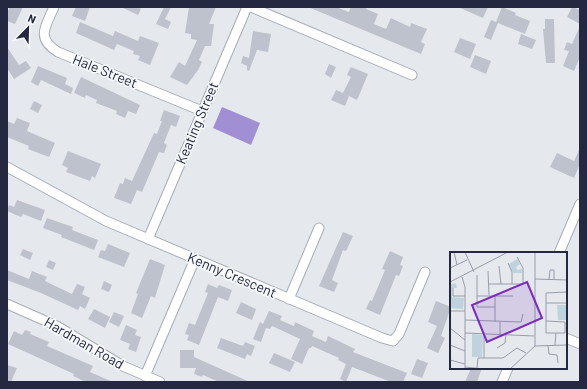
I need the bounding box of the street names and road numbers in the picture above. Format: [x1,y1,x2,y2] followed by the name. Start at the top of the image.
[70,50,140,91] street label: Hale Street
[172,79,221,166] street label: Keating Street
[185,248,279,301] street label: Kenny Crescent
[41,313,127,372] street label: Hardman Road

